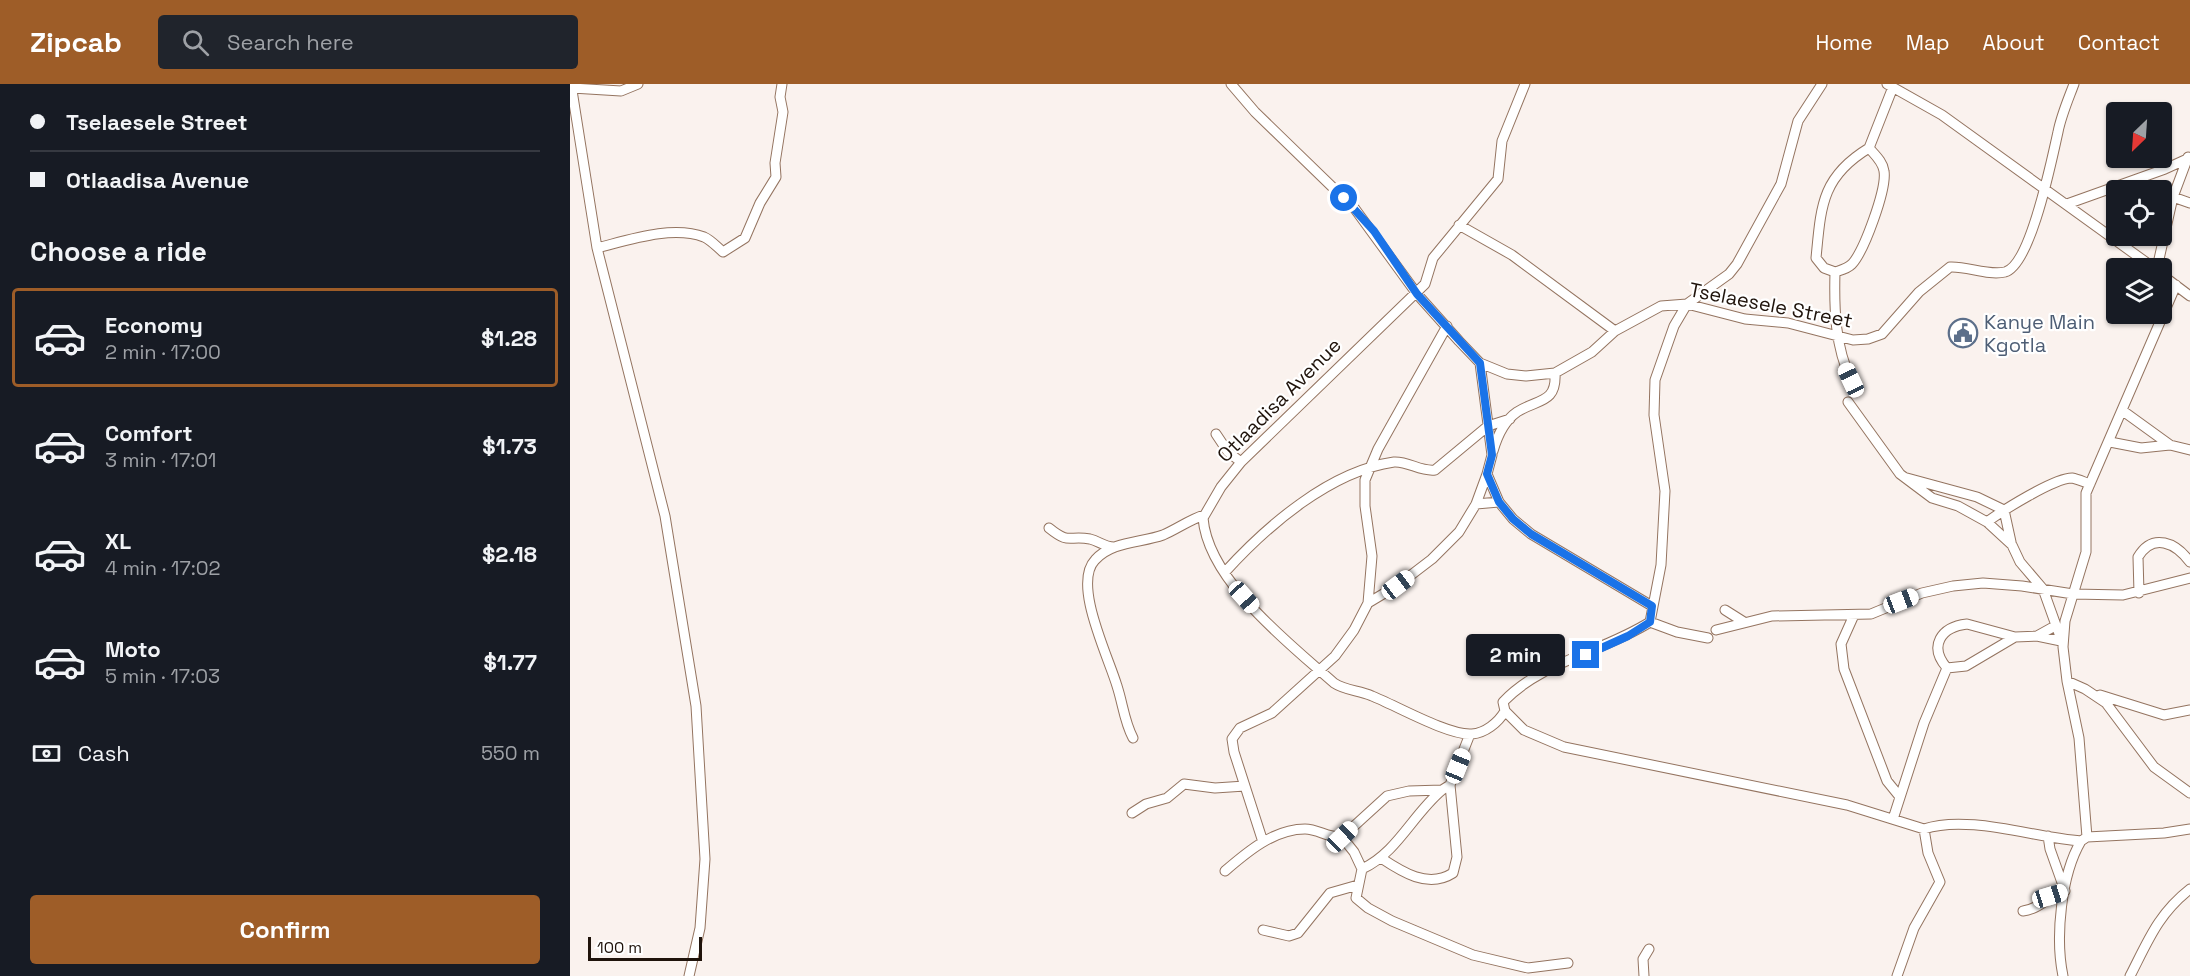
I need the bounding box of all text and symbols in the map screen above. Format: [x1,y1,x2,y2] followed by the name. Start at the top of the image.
[158,15,578,69] search box
[30,24,122,60] text: Zipcab
[179,26,212,59] icon: search
[227,28,354,56] text: Search here
[1815,29,1873,56] text: Home
[1906,29,1950,56] text: Map
[1983,29,2045,56] text: About
[2078,29,2160,56] text: Contact
[2106,102,2172,168] north arrow
[2106,102,2172,324] map controls
[66,108,248,136] text: Tselaesele Street
[66,166,249,194] text: Otlaadisa Avenue
[2106,180,2172,246] button: locate
[1330,184,1357,211] route start
[30,234,207,269] text: Choose a ride
[2106,258,2172,324] button: layers
[1687,276,1855,334] street label: Tselaesele Street
[1984,309,2095,358] place label: Kanye Main Kgotla
[33,311,87,365] icon: car
[105,311,203,339] text: Economy
[1947,317,1979,349] public building icon: Kanye Main Kgotla
[481,324,537,352] text: $1.28
[1211,332,1347,468] street label: Otlaadisa Avenue
[105,339,221,365] text: 2 min · 17:00
[1835,360,1867,400] car
[33,419,87,473] icon: car
[105,419,193,447] text: Comfort
[482,432,537,460] text: $1.73
[105,447,216,473] text: 3 min · 17:01
[33,527,87,581] icon: car
[105,527,131,555] text: XL
[482,540,537,568] text: $2.18
[105,555,221,581] text: 4 min · 17:02
[1378,567,1418,603] car
[1225,578,1263,616] car
[1881,586,1921,616] car
[1466,634,1565,676] callout: 2 min
[33,635,87,689] icon: car
[105,635,161,663] text: Moto
[1572,641,1599,668] route end
[1490,642,1541,668] text: 2 min
[484,648,537,676] text: $1.77
[105,663,220,689] text: 5 min · 17:03
[30,737,63,770] icon: cash
[78,739,130,767] text: Cash
[481,740,540,766] text: 550 m
[1443,746,1473,786] car
[1323,818,1361,856] car
[2030,882,2070,910] car
[30,895,540,964] button: Confirm
[588,934,702,962] scale bar
[597,937,642,958] text: 100 m

